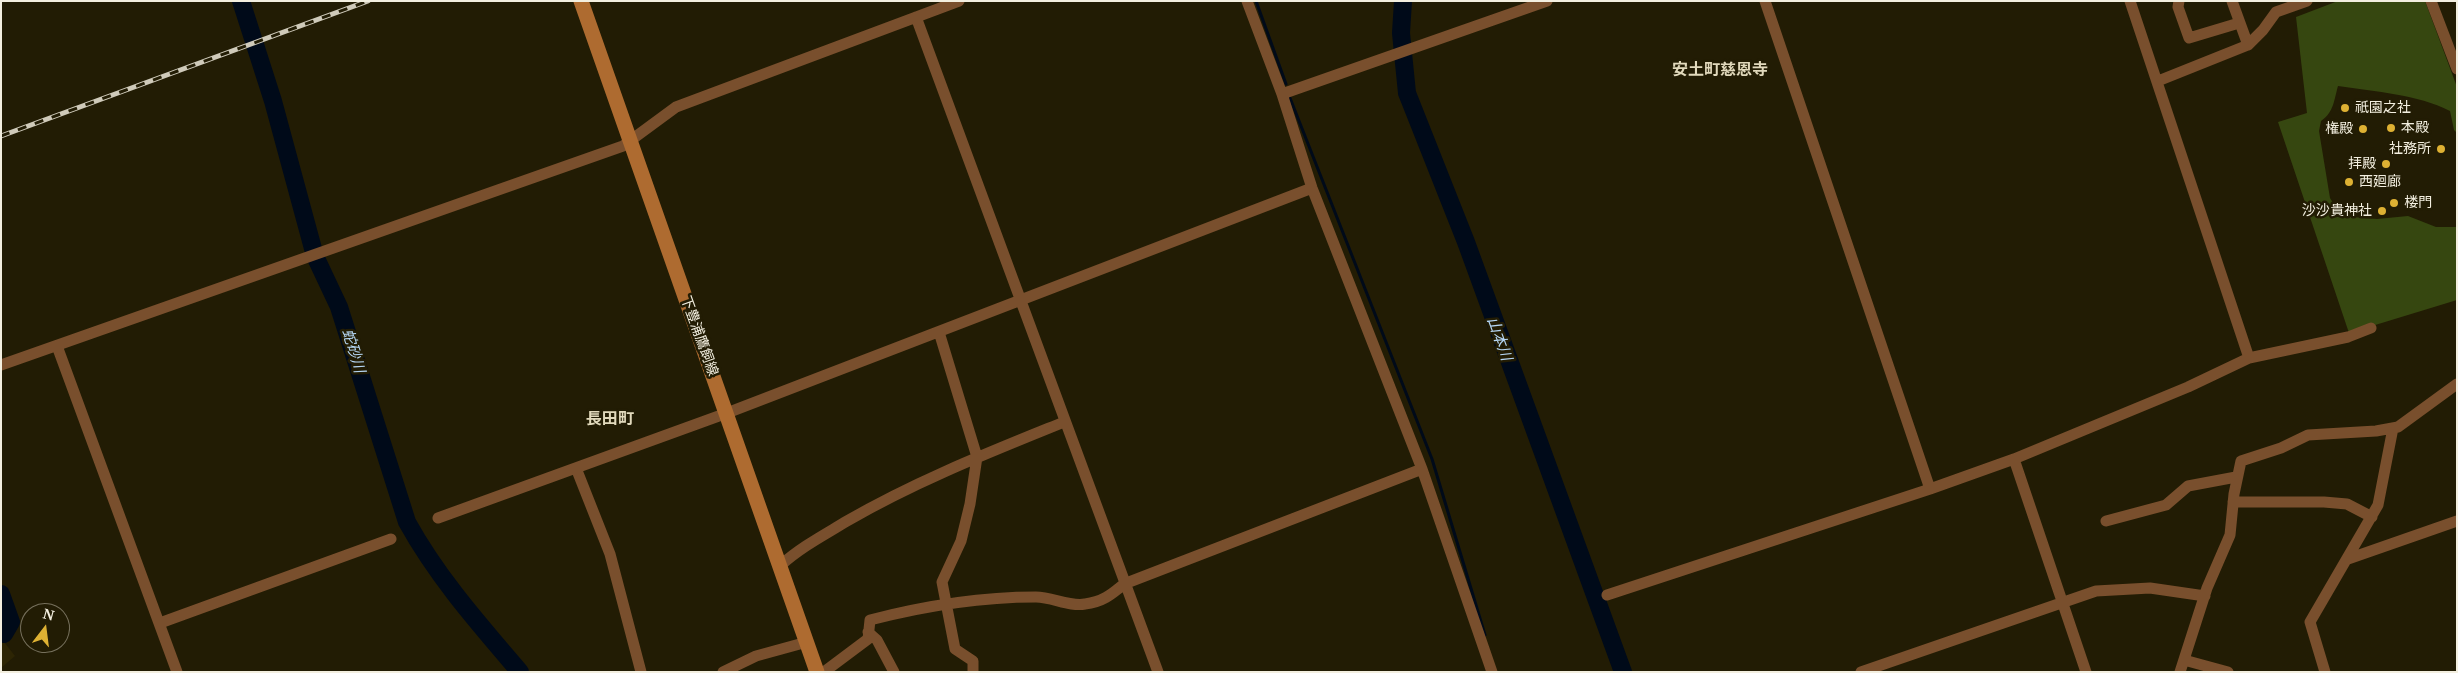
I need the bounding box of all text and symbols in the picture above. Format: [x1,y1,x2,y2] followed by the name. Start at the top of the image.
[1672,60,1768,80] district label: 安土町慈恩寺
[2355,100,2411,116] place label: 祇園之社
[2339,102,2351,114] marker: 祇園之社
[2401,120,2429,136] place label: 本殿
[2325,121,2353,137] place label: 権殿
[2385,122,2397,134] marker: 本殿
[2357,123,2369,135] marker: 権殿
[2389,141,2431,157] place label: 社務所
[2435,143,2447,155] marker: 社務所
[2348,156,2376,172] place label: 拝殿
[2380,158,2392,170] marker: 拝殿
[2359,174,2401,190] place label: 西廻廊
[2343,176,2355,188] marker: 西廻廊
[2404,195,2432,211] place label: 楼門
[2388,197,2400,209] marker: 楼門
[2302,203,2372,219] place label: 沙沙貴神社
[2376,205,2388,217] marker: 沙沙貴神社
[677,294,721,378] street label: 下豊浦鷹飼線
[1483,315,1515,363] water label: 山本川
[338,327,368,375] water label: 蛇砂川
[586,409,634,429] district label: 長田町
[20,603,70,653] north arrow
[41,603,57,625] text: N

